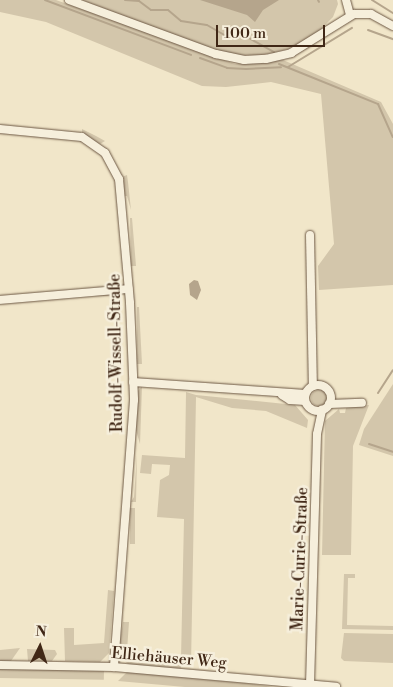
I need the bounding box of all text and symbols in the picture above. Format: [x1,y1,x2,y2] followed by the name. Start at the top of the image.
[218,15,327,47] scale bar
[224,24,266,43] text: 100 m
[105,274,127,432] street label: Rudolf-Wissell-Straße
[288,487,312,631] street label: Marie-Curie-Straße
[15,622,65,672] north arrow
[35,623,47,641] text: N
[110,643,228,673] street label: Elliehäuser Weg

